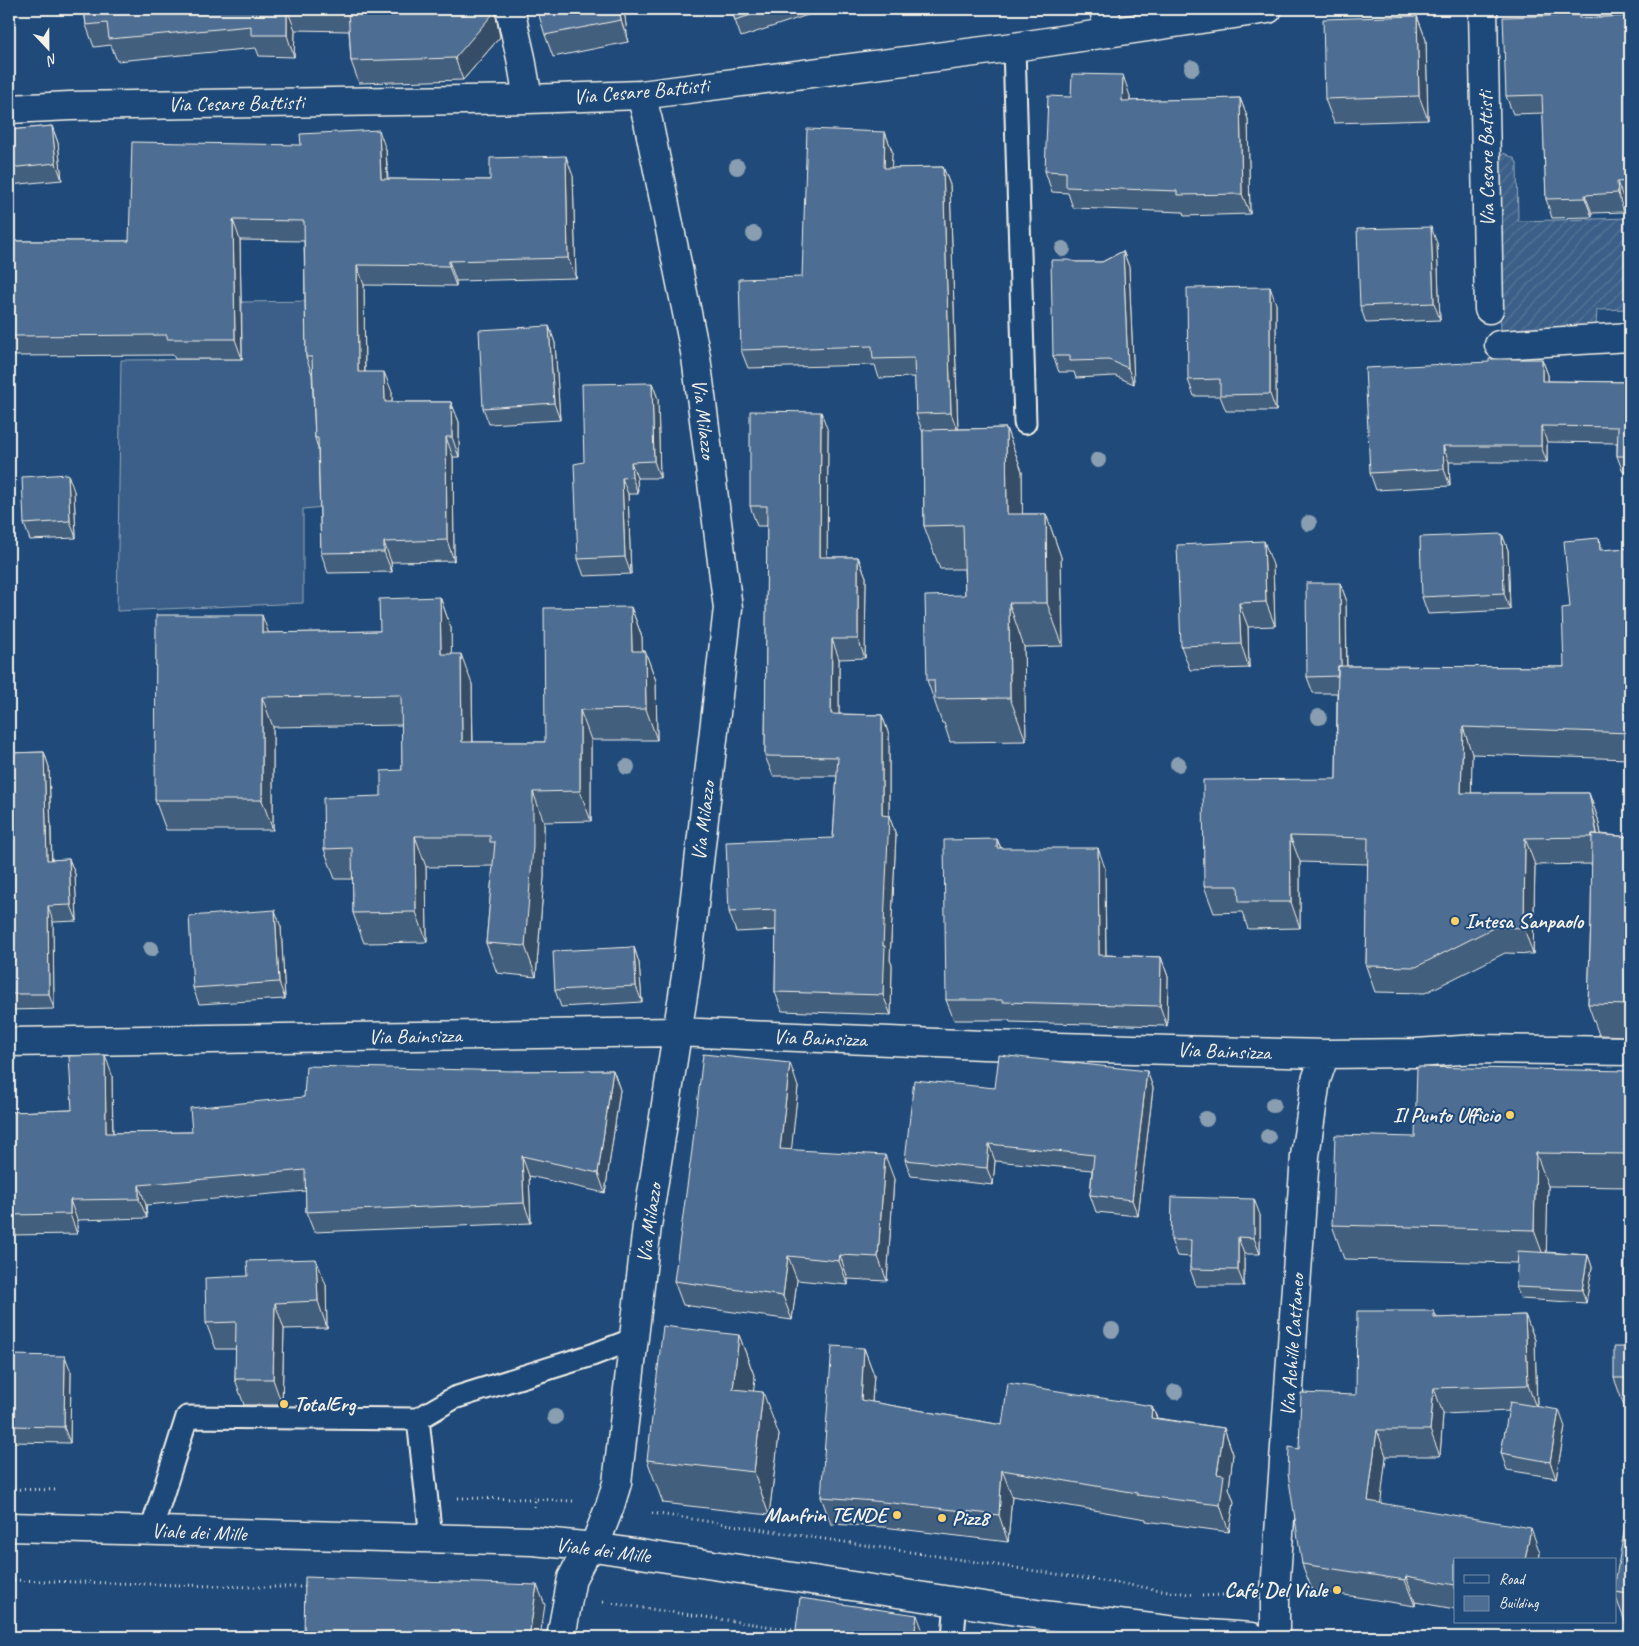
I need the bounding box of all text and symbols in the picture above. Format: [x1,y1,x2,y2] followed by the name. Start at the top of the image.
[22,22,72,72] north arrow
[43,50,60,70] text: N
[572,72,713,110] street label: Via Cesare Battisti
[1472,88,1500,227] street label: Via Cesare Battisti
[168,89,307,117] street label: Via Cesare Battisti
[686,378,722,463] street label: Via Milazzo
[685,777,721,862] street label: Via Milazzo
[1465,908,1585,934] place label: Intesa Sanpaolo
[1449,915,1461,927] marker: Intesa Sanpaolo
[368,1022,464,1050] street label: Via Bainsizza
[773,1023,870,1053] street label: Via Bainsizza
[1177,1036,1274,1066] street label: Via Bainsizza
[1393,1102,1501,1128] place label: Il Punto Ufficio
[1504,1109,1516,1121] marker: Il Punto Ufficio
[631,1179,668,1264] street label: Via Milazzo
[1274,1270,1310,1417] street label: Via Achille Cattaneo
[294,1391,356,1417] place label: TotalErg
[278,1398,290,1410] marker: TotalErg
[764,1502,890,1528] place label: Manfrin TENDE
[952,1505,991,1531] place label: Pizz8
[891,1509,903,1521] marker: Manfrin TENDE
[936,1512,948,1524] marker: Pizz8
[151,1517,249,1547] street label: Viale dei Mille
[554,1531,654,1569] street label: Viale dei Mille
[1454,1558,1616,1624] legend
[1499,1570,1526,1589] text: Road
[1224,1577,1329,1603] place label: Cafe' Del Viale
[1331,1584,1343,1596] marker: Cafe' Del Viale
[1499,1594,1539,1613] text: Building

